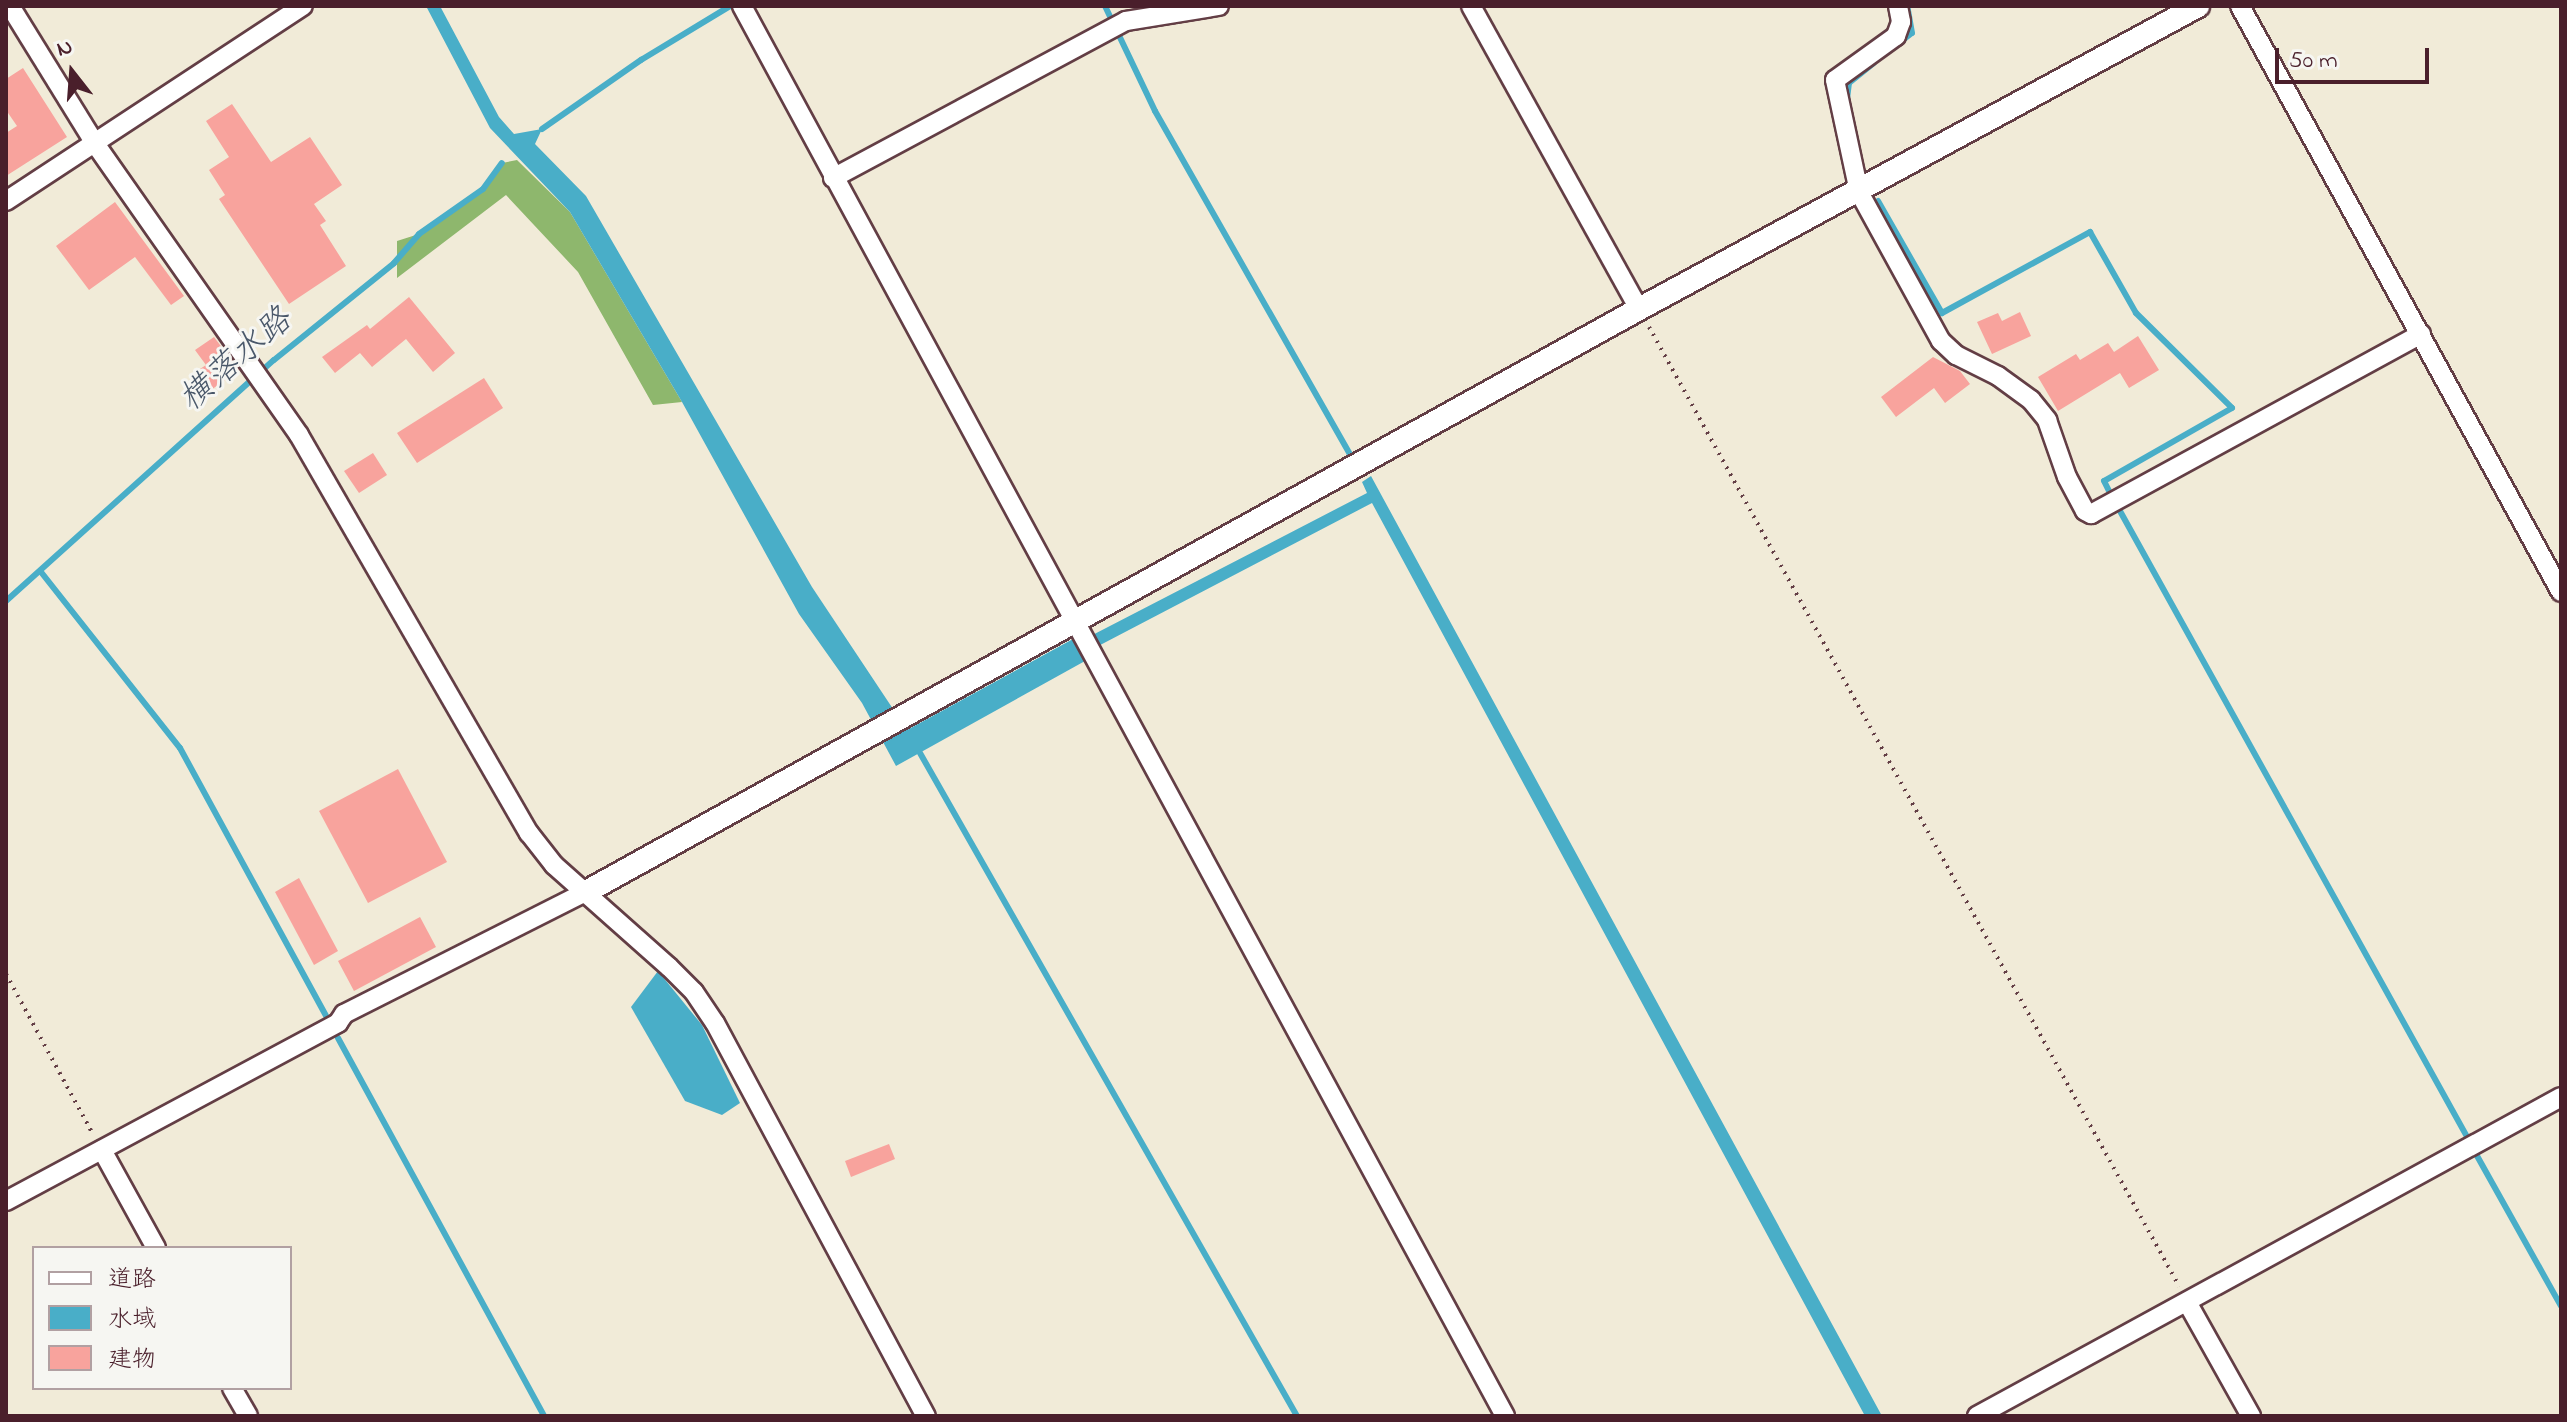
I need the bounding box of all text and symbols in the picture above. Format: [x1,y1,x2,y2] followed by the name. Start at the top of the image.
[32,32,112,112] north arrow
[53,32,77,67] text: N
[2279,32,2433,82] scale bar
[2289,44,2338,79] text: 50 m
[172,301,302,421] water label: 横落水路
[32,1246,292,1390] legend
[108,1263,156,1298] text: 道路
[108,1303,156,1338] text: 水域
[108,1343,156,1378] text: 建物

